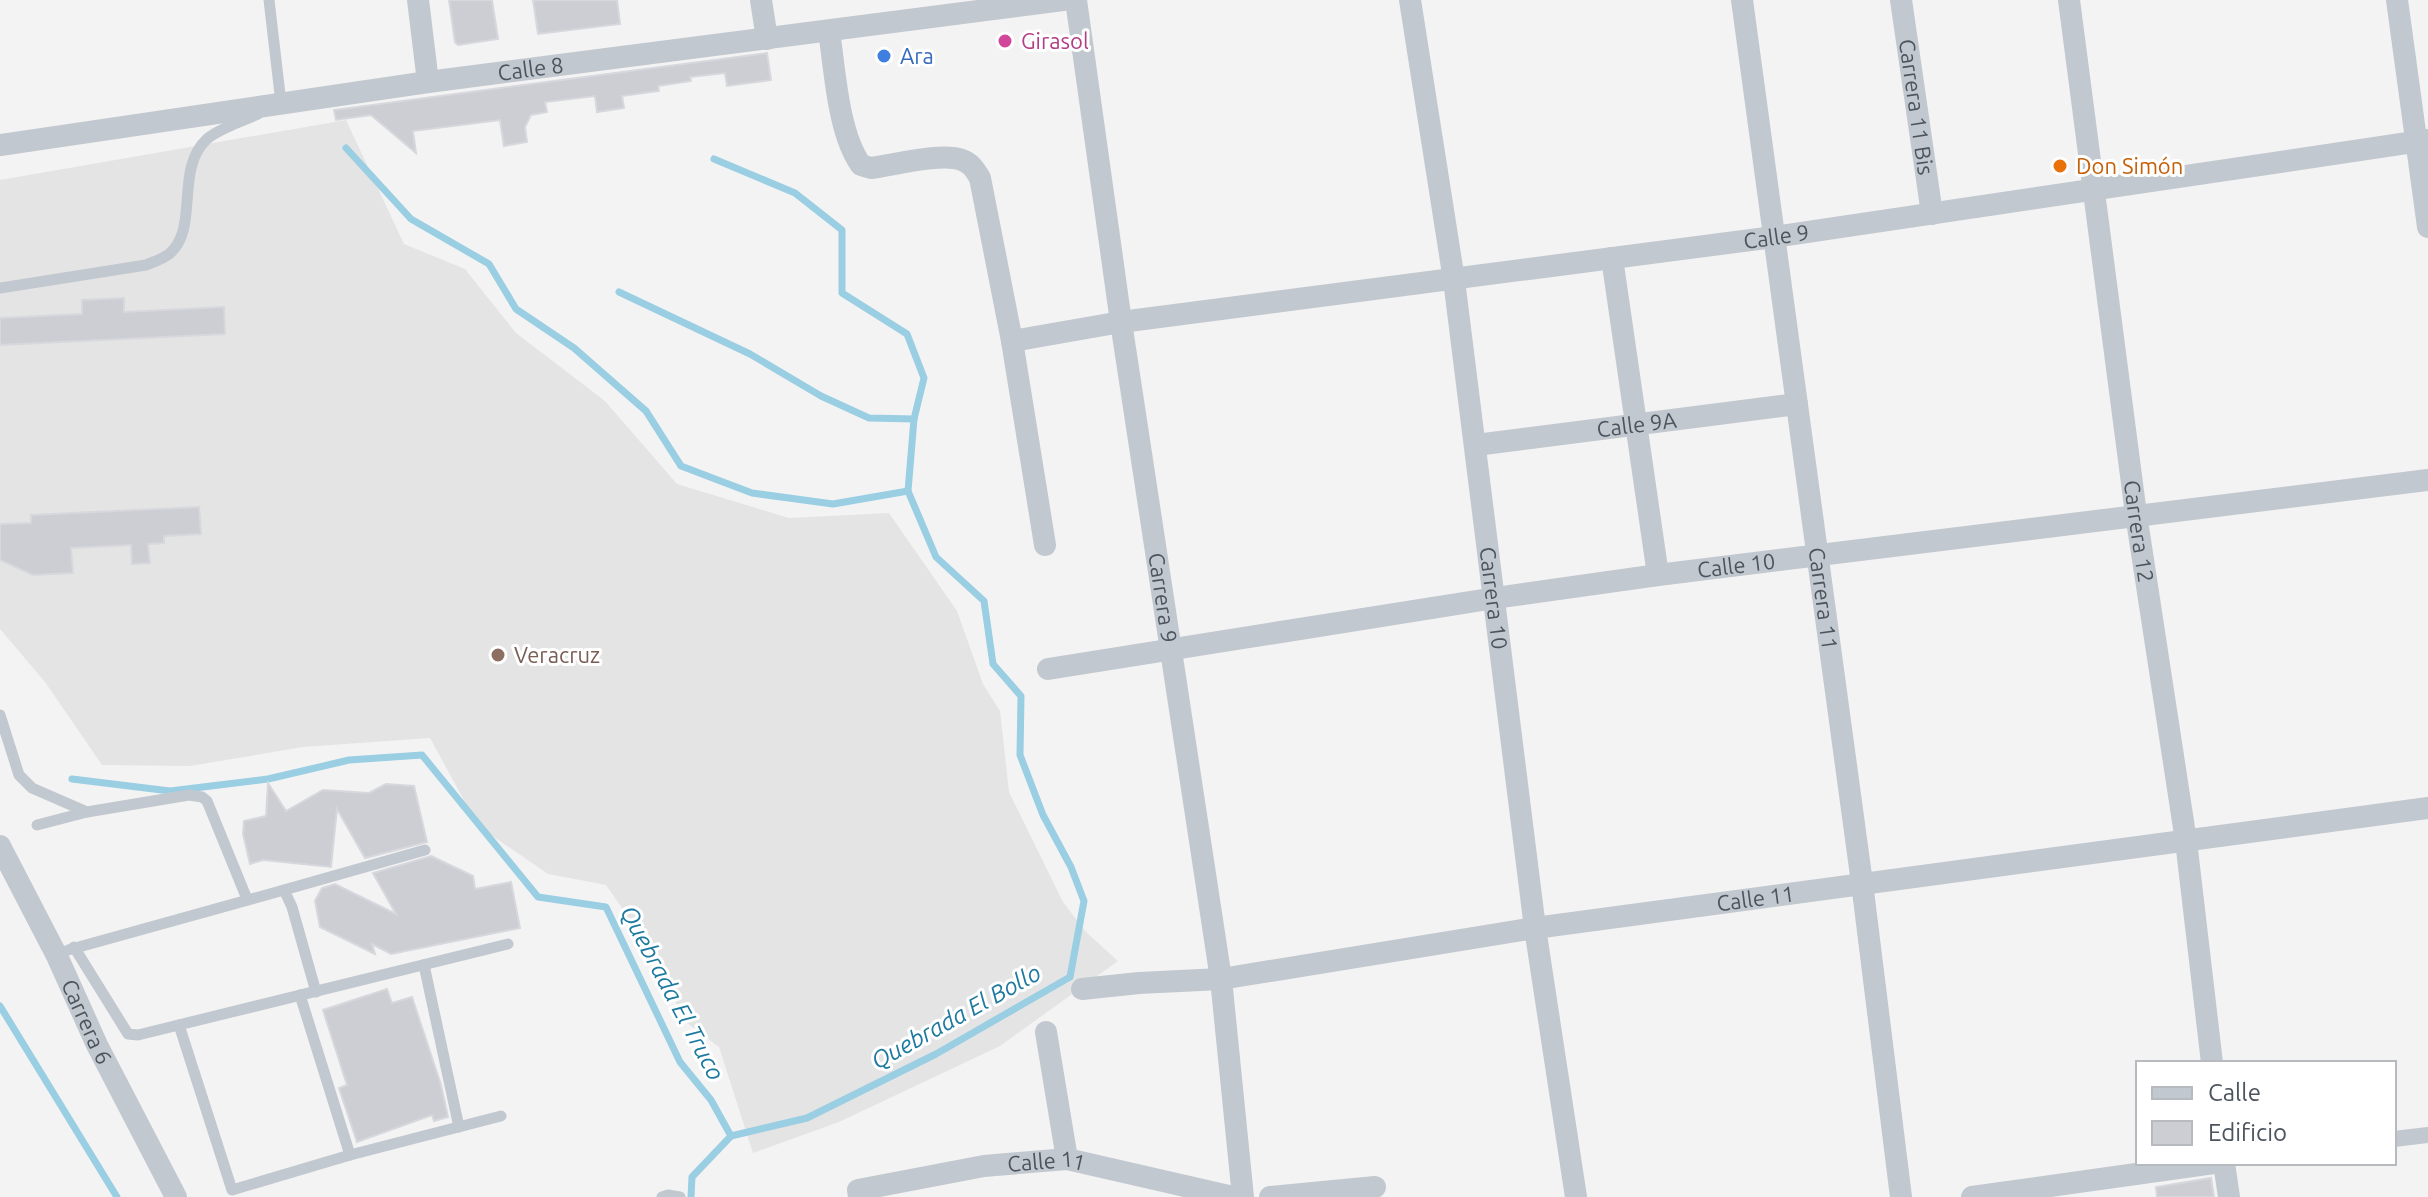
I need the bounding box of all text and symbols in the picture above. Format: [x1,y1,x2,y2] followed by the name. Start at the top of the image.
[1021,28,1089,53] place label: Girasol
[996,32,1014,50] marker: Girasol
[1895,37,1939,176] street label: Carrera 11 Bis
[900,43,934,68] place label: Ara
[875,47,893,65] marker: Ara
[496,52,565,85] street label: Calle 8
[2076,153,2183,178] place label: Don Simón
[2051,157,2069,175] marker: Don Simón
[1742,219,1811,253] street label: Calle 9
[1595,406,1679,441] street label: Calle 9A
[2120,479,2159,584] street label: Carrera 12
[1475,545,1513,651] street label: Carrera 10
[1804,546,1843,651] street label: Carrera 11
[1696,548,1777,582] street label: Calle 10
[1144,551,1183,644] street label: Carrera 9
[514,642,600,667] place label: Veracruz
[489,646,507,664] marker: Veracruz
[1715,880,1796,915] street label: Calle 11
[614,901,730,1085] water label: Quebrada El Truco
[866,959,1046,1075] water label: Quebrada El Bollo
[57,975,118,1068] street label: Carrera 6
[2136,1061,2396,1165] legend
[2208,1079,2261,1106] text: Calle
[2208,1119,2287,1146] text: Edificio
[1006,1146,1088,1176] street label: Calle 11

